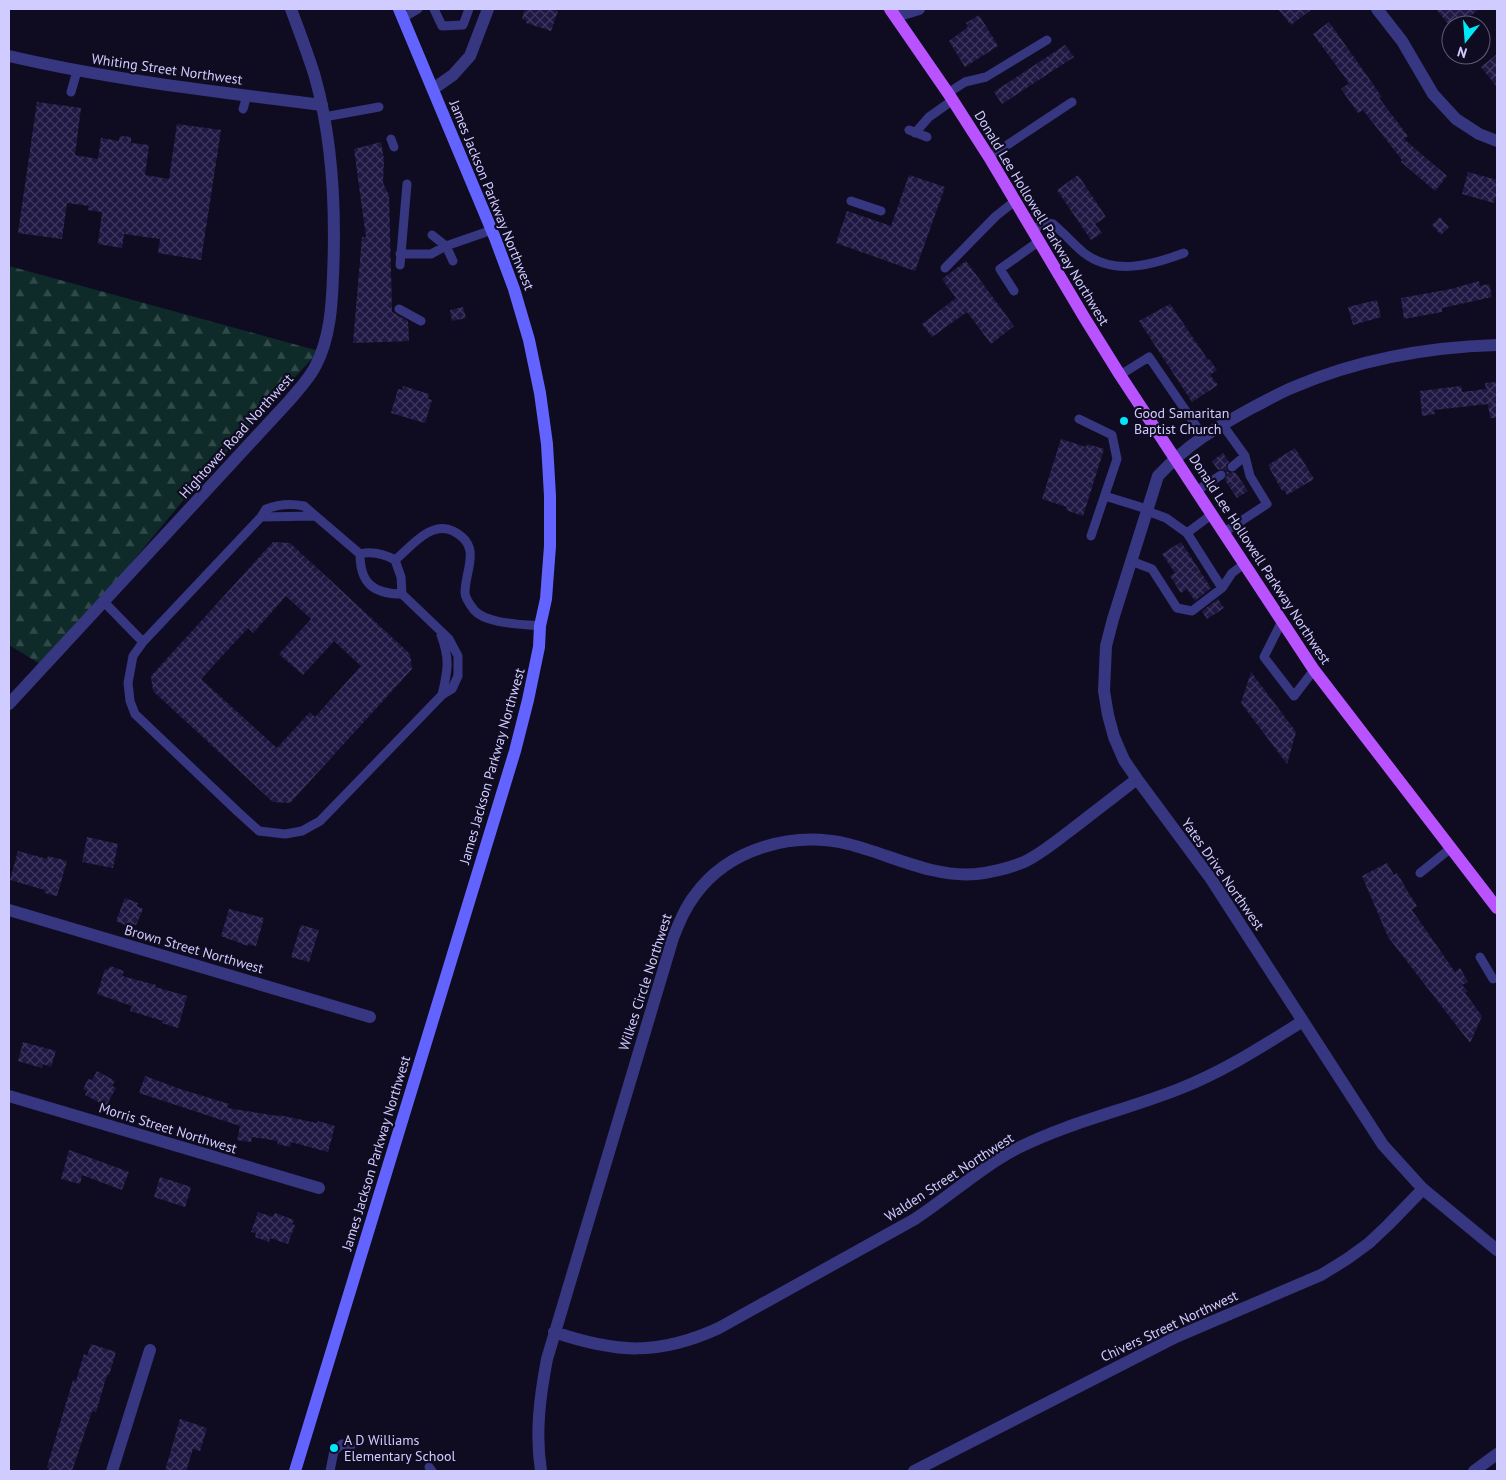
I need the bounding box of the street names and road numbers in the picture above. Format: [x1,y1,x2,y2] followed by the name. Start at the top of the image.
[90,49,244,89] street label: Whiting Street Northwest
[445,97,538,293] street label: James Jackson Parkway Northwest
[971,107,1114,329] street label: Donald Lee Hollowell Parkway Northwest
[175,370,297,502] street label: Hightower Road Northwest
[1185,450,1335,668] street label: Donald Lee Hollowell Parkway Northwest
[455,666,529,867] street label: James Jackson Parkway Northwest
[1178,815,1269,934] street label: Yates Drive Northwest
[614,911,676,1053] street label: Wilkes Circle Northwest
[122,921,266,978] street label: Brown Street Northwest
[337,1053,414,1254] street label: James Jackson Parkway Northwest
[97,1098,239,1158] street label: Morris Street Northwest
[881,1128,1017,1225] street label: Walden Street Northwest
[1097,1286,1241,1366] street label: Chivers Street Northwest

